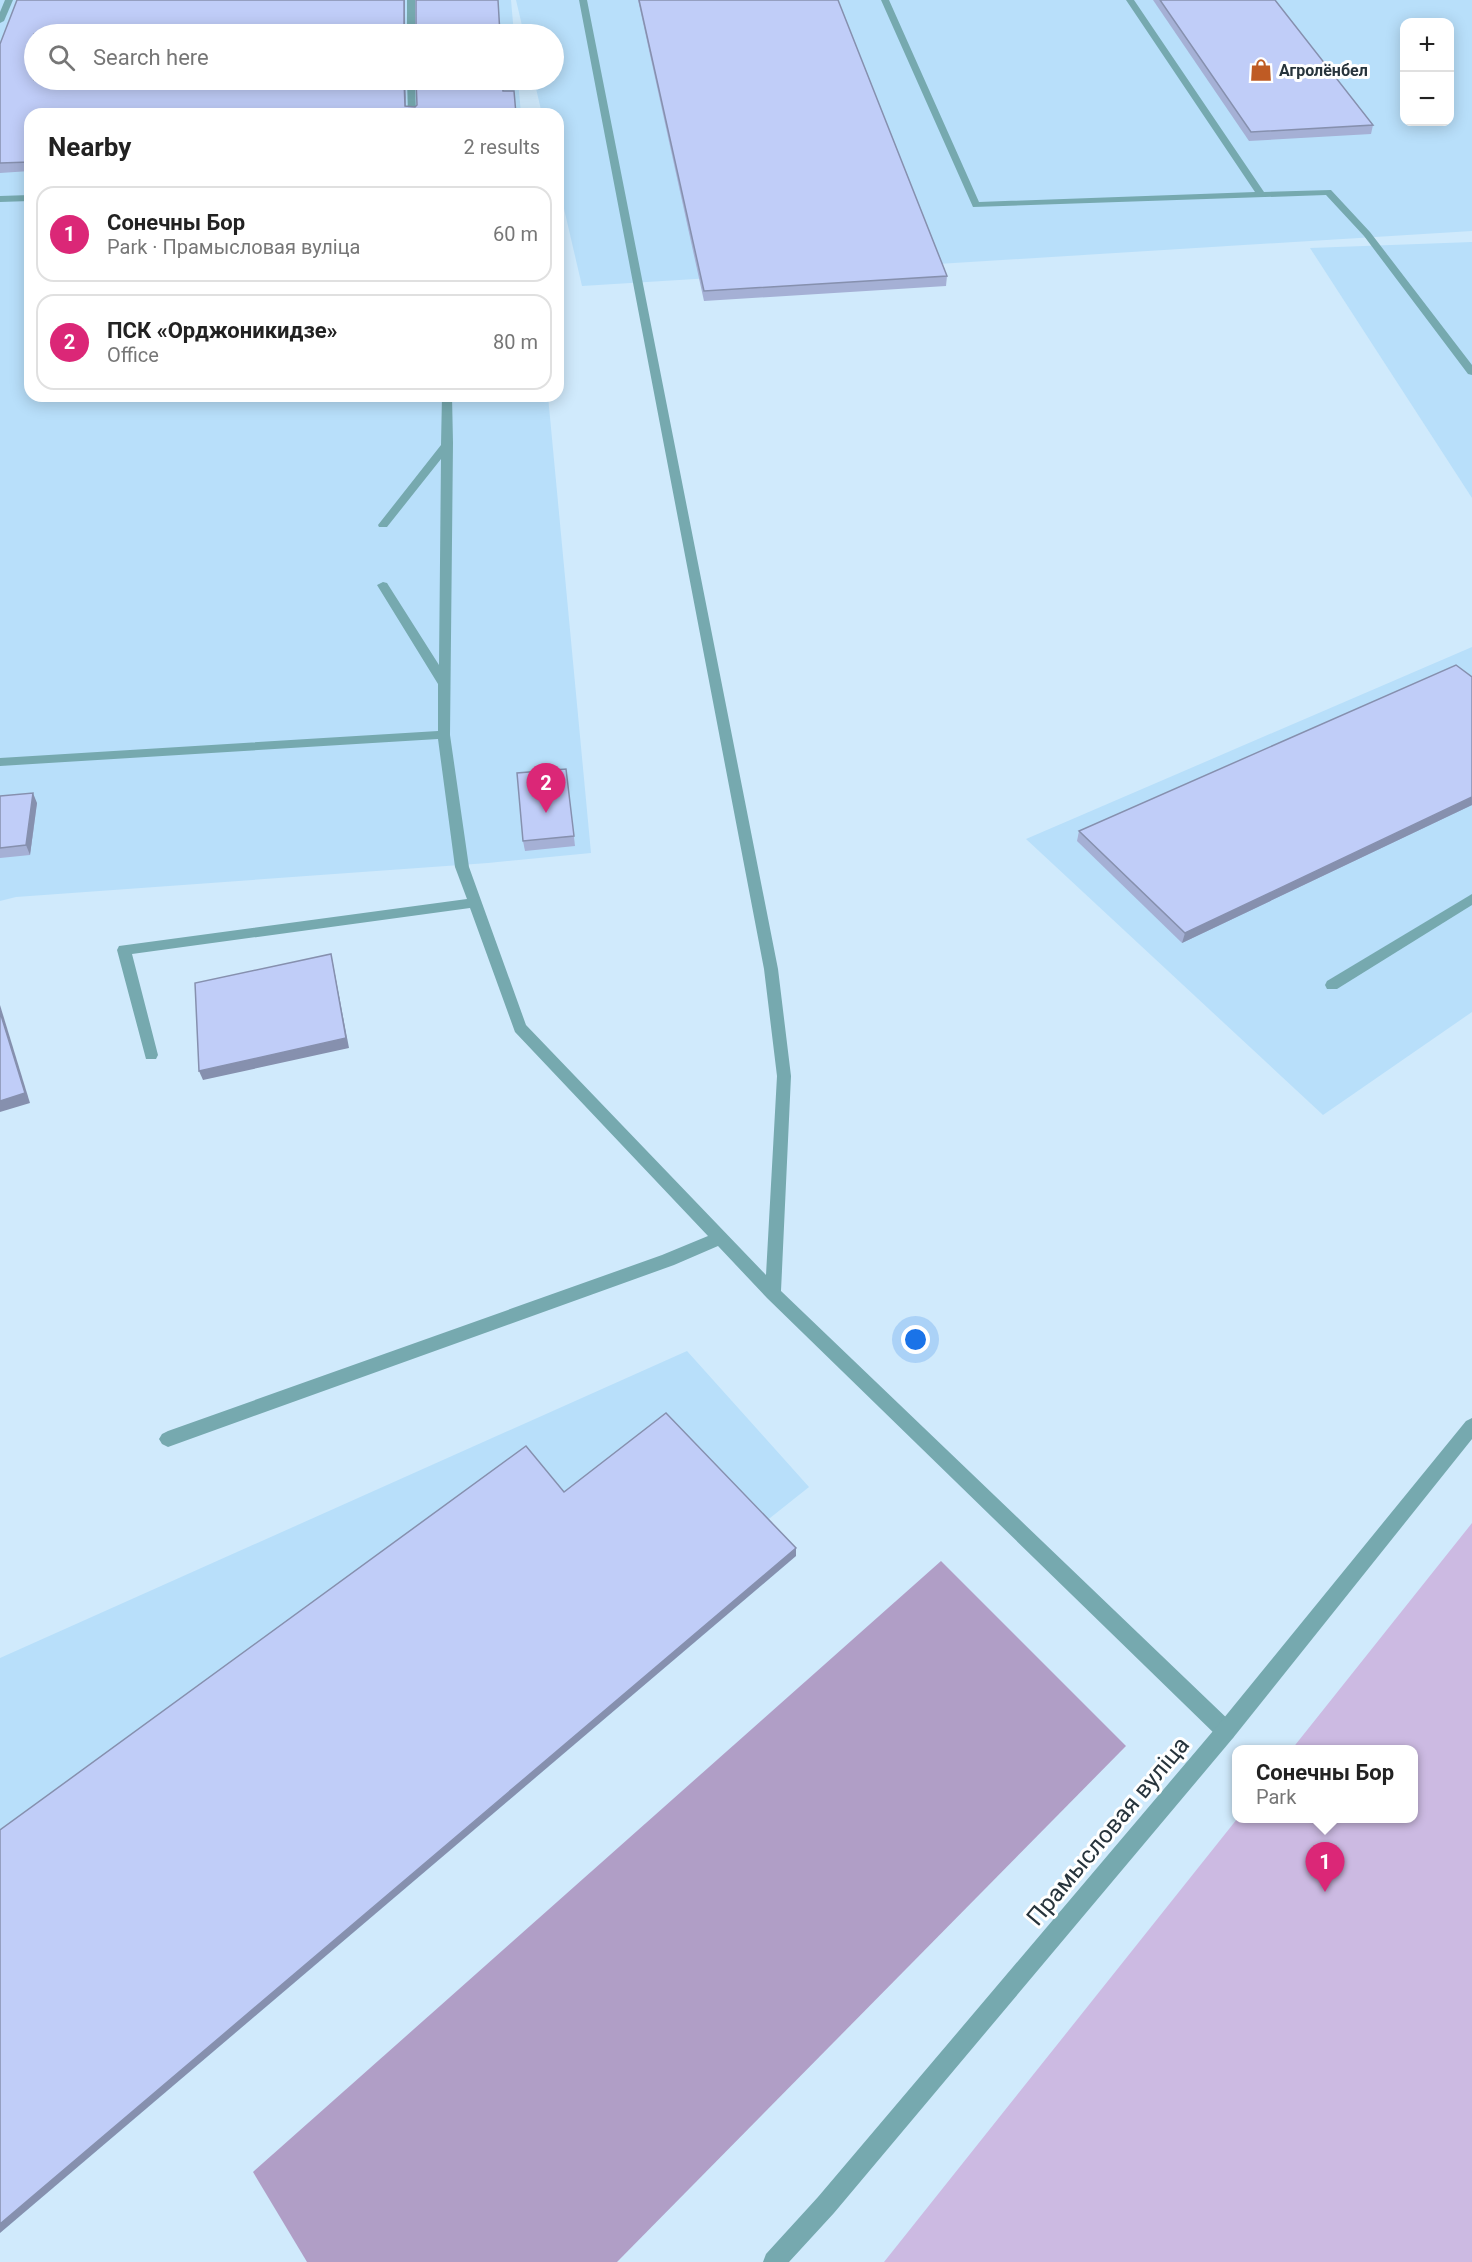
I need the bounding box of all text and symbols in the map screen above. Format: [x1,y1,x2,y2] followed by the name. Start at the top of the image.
[1400,18,1454,126] map controls
[1400,18,1454,72] button: +
[24,24,564,90] search box
[45,41,78,74] icon: search
[93,45,209,70] text: Search here
[1248,57,1274,83] shop icon: Агролёнбел
[1279,61,1368,80] place label: Агролёнбел
[1400,72,1454,126] button: −
[48,132,131,162] text: Nearby
[464,135,540,159] text: 2 results
[107,210,245,235] text: Сонечны Бор
[64,222,75,246] text: 1
[493,222,538,246] text: 60 m
[107,235,360,259] text: Park · Прамысловая вуліца
[107,318,338,343] text: ПСК «Орджоникидзе»
[64,330,75,354] text: 2
[493,330,538,354] text: 80 m
[107,343,159,367] text: Office
[526,764,566,813] pin: 2
[901,1325,930,1354] your location
[1021,1731,1195,1931] street label: Прамысловая вуліца
[1232,1745,1418,1823] popup
[1256,1760,1394,1785] text: Сонечны Бор
[1256,1785,1296,1809] text: Park
[1306,1842,1344,1892] pin: 1

